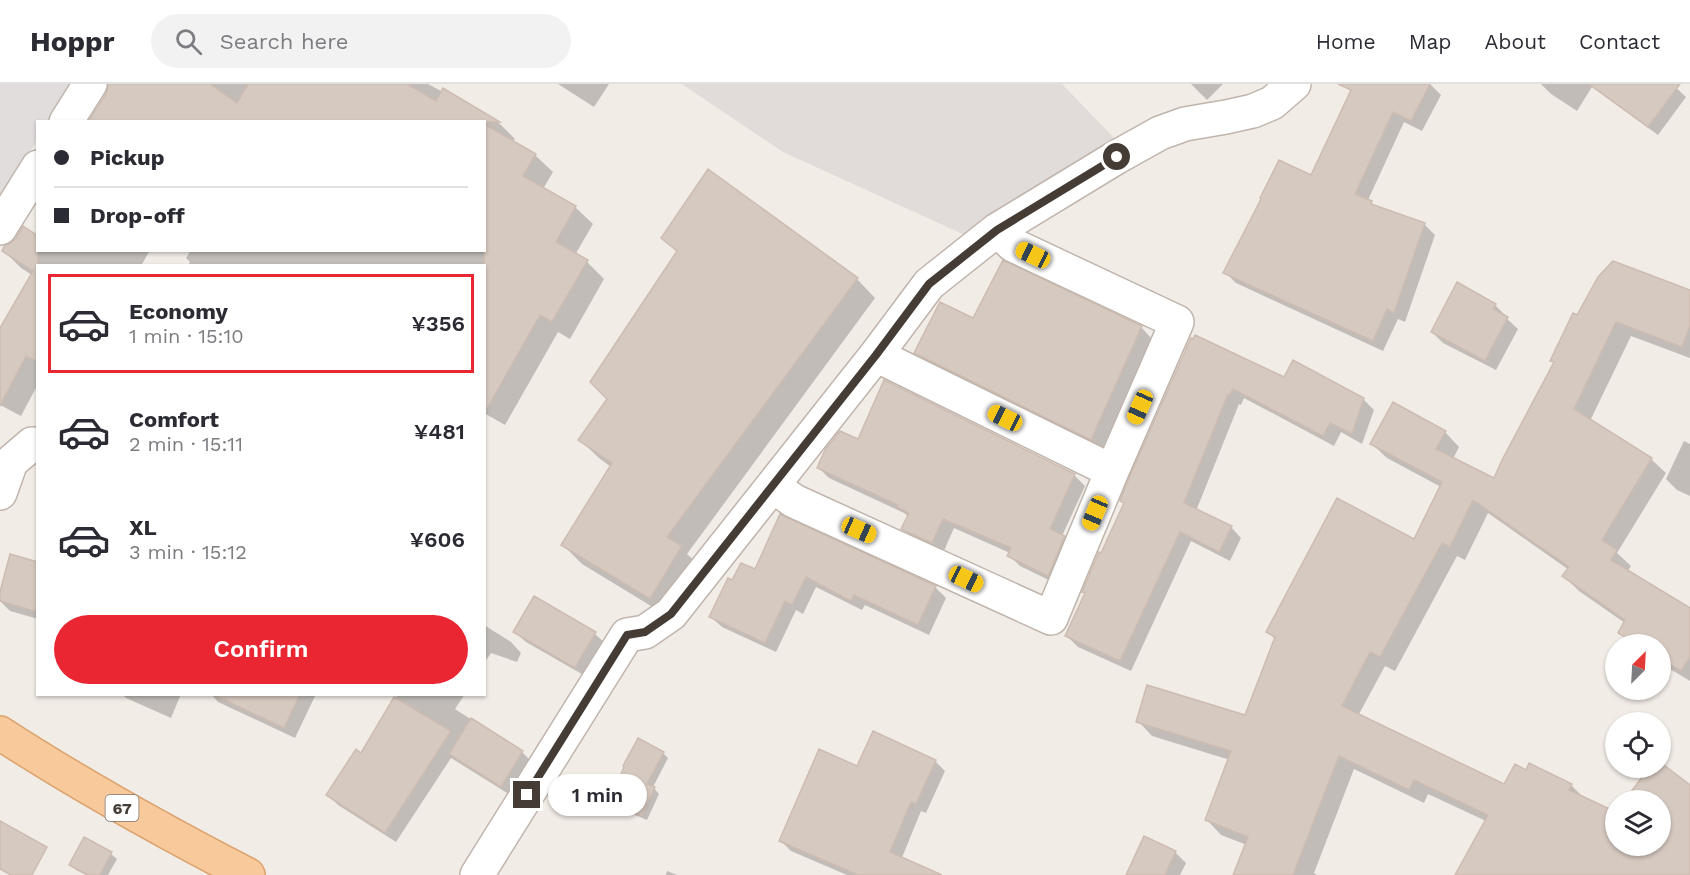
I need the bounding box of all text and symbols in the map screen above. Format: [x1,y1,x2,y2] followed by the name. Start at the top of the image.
[151,14,571,68] search box
[30,25,115,58] text: Hoppr
[172,25,205,58] icon: search
[220,29,349,54] text: Search here
[1316,29,1376,54] text: Home
[1409,29,1452,54] text: Map
[1485,29,1546,54] text: About
[1579,29,1660,54] text: Contact
[1103,143,1130,170] route start
[90,145,165,170] text: Pickup
[90,203,185,228] text: Drop-off
[1013,239,1053,271] car
[57,297,111,351] icon: car
[129,299,228,324] text: Economy
[411,311,465,336] text: ¥356
[129,324,244,348] text: 1 min · 15:10
[1124,387,1156,427] car
[985,402,1025,434] car
[57,405,111,459] icon: car
[129,407,219,432] text: Comfort
[414,419,465,444] text: ¥481
[129,432,243,456] text: 2 min · 15:11
[1080,493,1110,533] car
[57,513,111,567] icon: car
[839,514,879,546] car
[129,515,157,540] text: XL
[410,527,465,552] text: ¥606
[129,540,247,564] text: 3 min · 15:12
[946,563,986,595] car
[54,615,468,684] button: Confirm
[1605,634,1671,700] north arrow
[1605,634,1671,856] map controls
[1605,712,1671,778] button: locate
[548,774,647,816] callout: 1 min
[513,781,540,808] route end
[572,783,623,807] text: 1 min
[1605,790,1671,856] button: layers
[106,795,138,821] road number: 67

